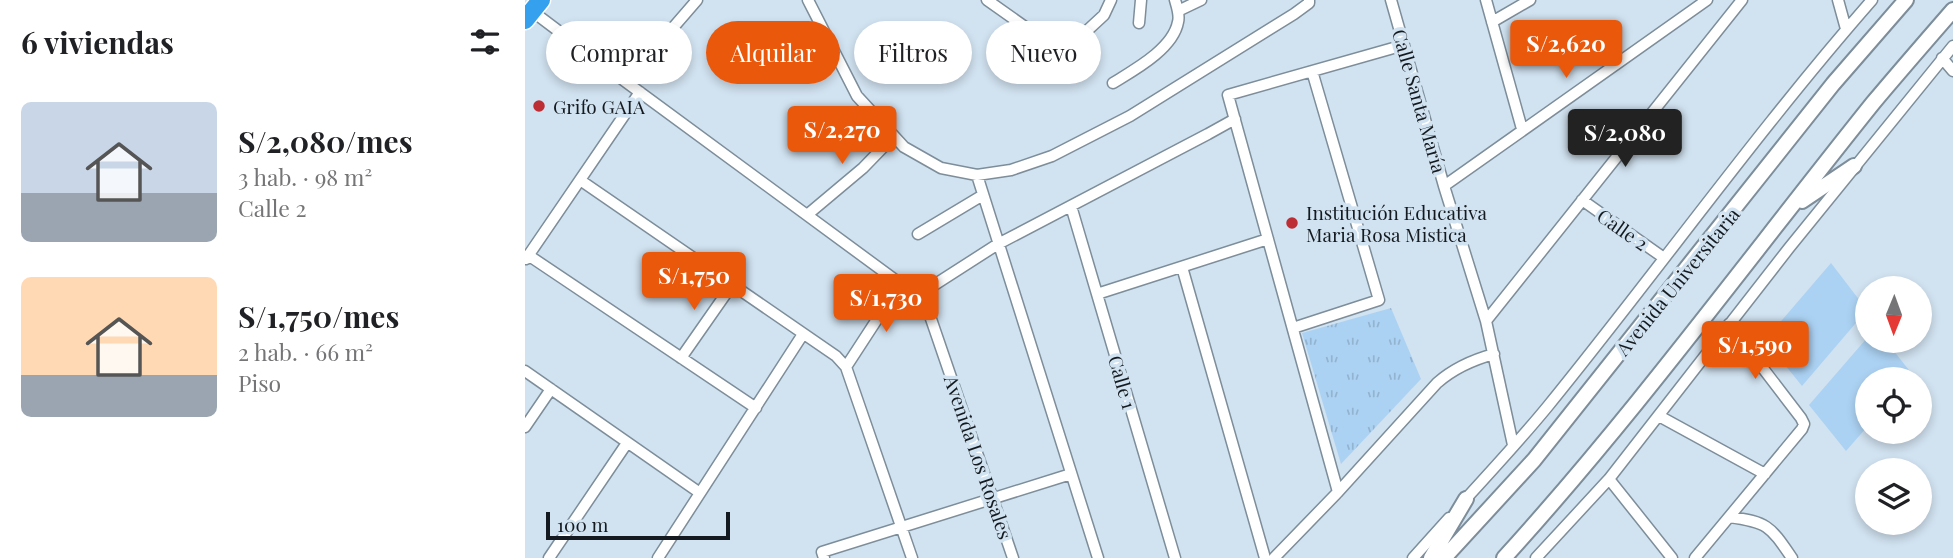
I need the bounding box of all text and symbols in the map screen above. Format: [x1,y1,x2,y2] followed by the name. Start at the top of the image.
[1501,20,1631,80] pin: S/2,620
[546,21,692,84] chip: Comprar
[706,21,840,84] chip: Alquilar
[854,21,972,84] chip: Filtros
[986,21,1101,84] chip: Nuevo
[21,22,174,62] text: 6 viviendas
[466,23,504,61] icon: filters
[1387,26,1453,177] street label: Calle Santa María
[1526,27,1606,58] text: S/2,620
[553,93,646,119] place label: Grifo GAIA
[531,98,547,114] marker: Grifo GAIA
[777,106,907,166] pin: S/2,270
[1560,110,1690,169] pin: S/2,080
[803,113,881,144] text: S/2,270
[1584,116,1666,147] text: S/2,080
[238,121,413,161] text: S/2,080/mes
[77,130,161,214] icon: home
[238,161,372,192] text: 3 hab. · 98 m²
[238,192,307,223] text: Calle 2
[1306,199,1487,247] place label: Institución Educativa Maria Rosa Mistica
[1609,201,1745,361] street label: Avenida Universitaria
[1592,202,1654,256] street label: Calle 2
[1284,215,1300,231] marker: Institución Educativa Maria Rosa Mistica
[629,252,759,312] pin: S/1,750
[658,259,730,290] text: S/1,750
[821,274,951,334] pin: S/1,730
[1855,276,1932,354] north arrow
[1855,276,1932,535] map controls
[850,281,922,312] text: S/1,730
[238,296,399,336] text: S/1,750/mes
[77,305,161,389] icon: home
[1690,322,1820,381] pin: S/1,590
[1718,328,1792,359] text: S/1,590
[238,336,373,367] text: 2 hab. · 66 m²
[1103,352,1143,412] street label: Calle 1
[238,367,281,398] text: Piso
[1855,367,1932,444] button: locate
[938,371,1019,542] street label: Avenida Los Rosales
[1855,458,1932,535] button: layers
[546,509,730,541] scale bar
[557,511,608,537] text: 100 m

